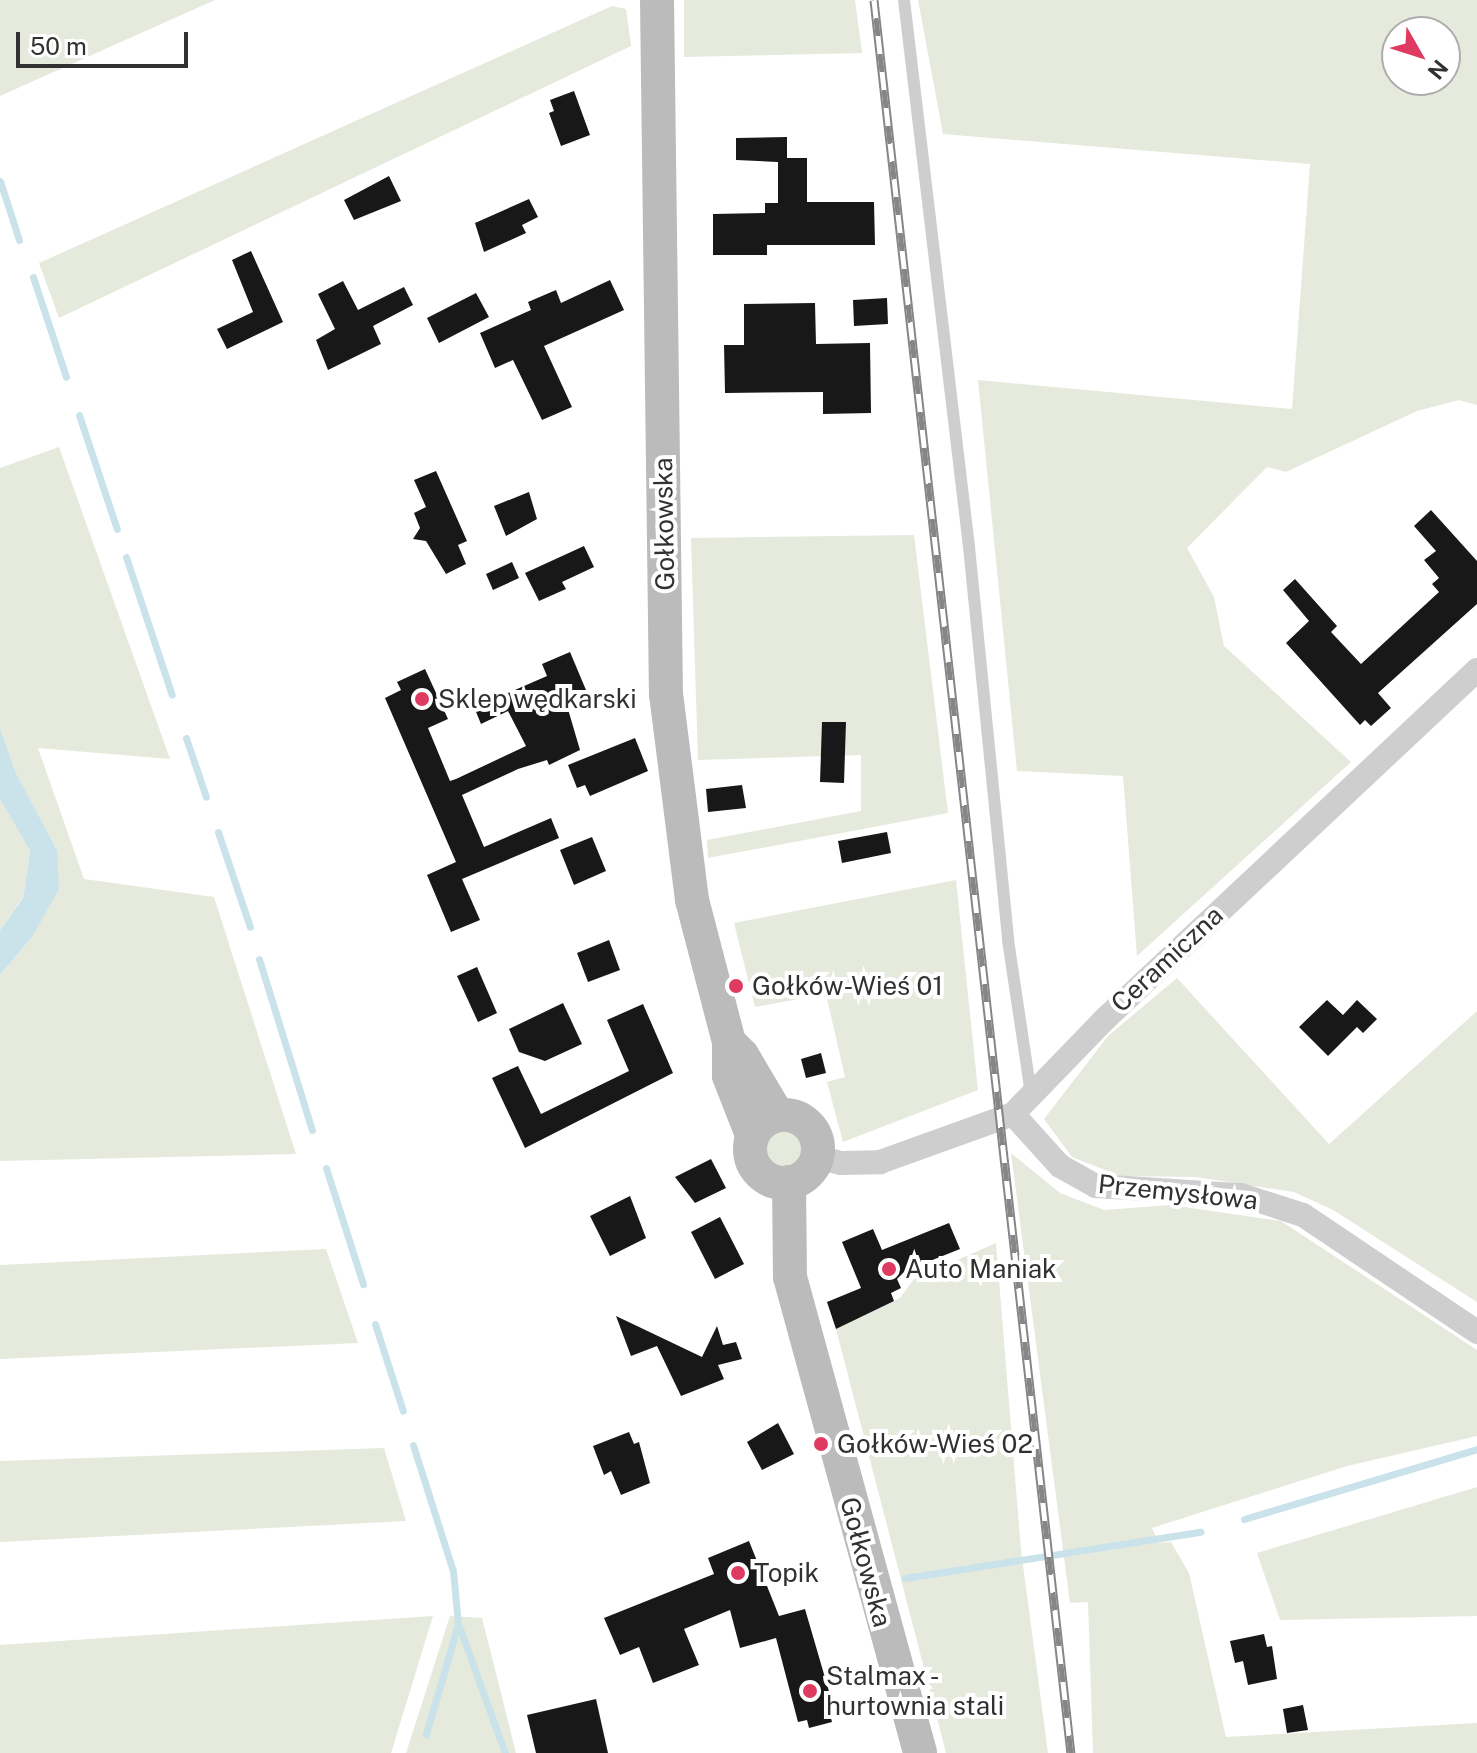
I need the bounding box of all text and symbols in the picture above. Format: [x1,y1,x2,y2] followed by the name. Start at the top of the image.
[20,16,192,66] scale bar
[1381,16,1461,96] north arrow
[30,32,87,60] text: 50 m
[1423,55,1454,85] text: N
[647,457,681,591] street label: Gołkowska
[438,683,637,715] place label: Sklep wędkarski
[413,690,431,708] marker: Sklep wędkarski
[1105,899,1229,1019] street label: Ceramiczna
[752,970,943,1002] place label: Gołków-Wieś 01
[727,977,745,995] marker: Gołków-Wieś 01
[1097,1168,1259,1216] street label: Przemysłowa
[905,1253,1057,1285] place label: Auto Maniak
[880,1260,898,1278] marker: Auto Maniak
[837,1428,1033,1460] place label: Gołków-Wieś 02
[812,1435,830,1453] marker: Gołków-Wieś 02
[834,1494,898,1630] street label: Gołkowska
[754,1557,819,1589] place label: Topik
[729,1564,747,1582] marker: Topik
[826,1660,1004,1722] place label: Stalmax - hurtownia stali
[801,1682,819,1700] marker: Stalmax - hurtownia stali

